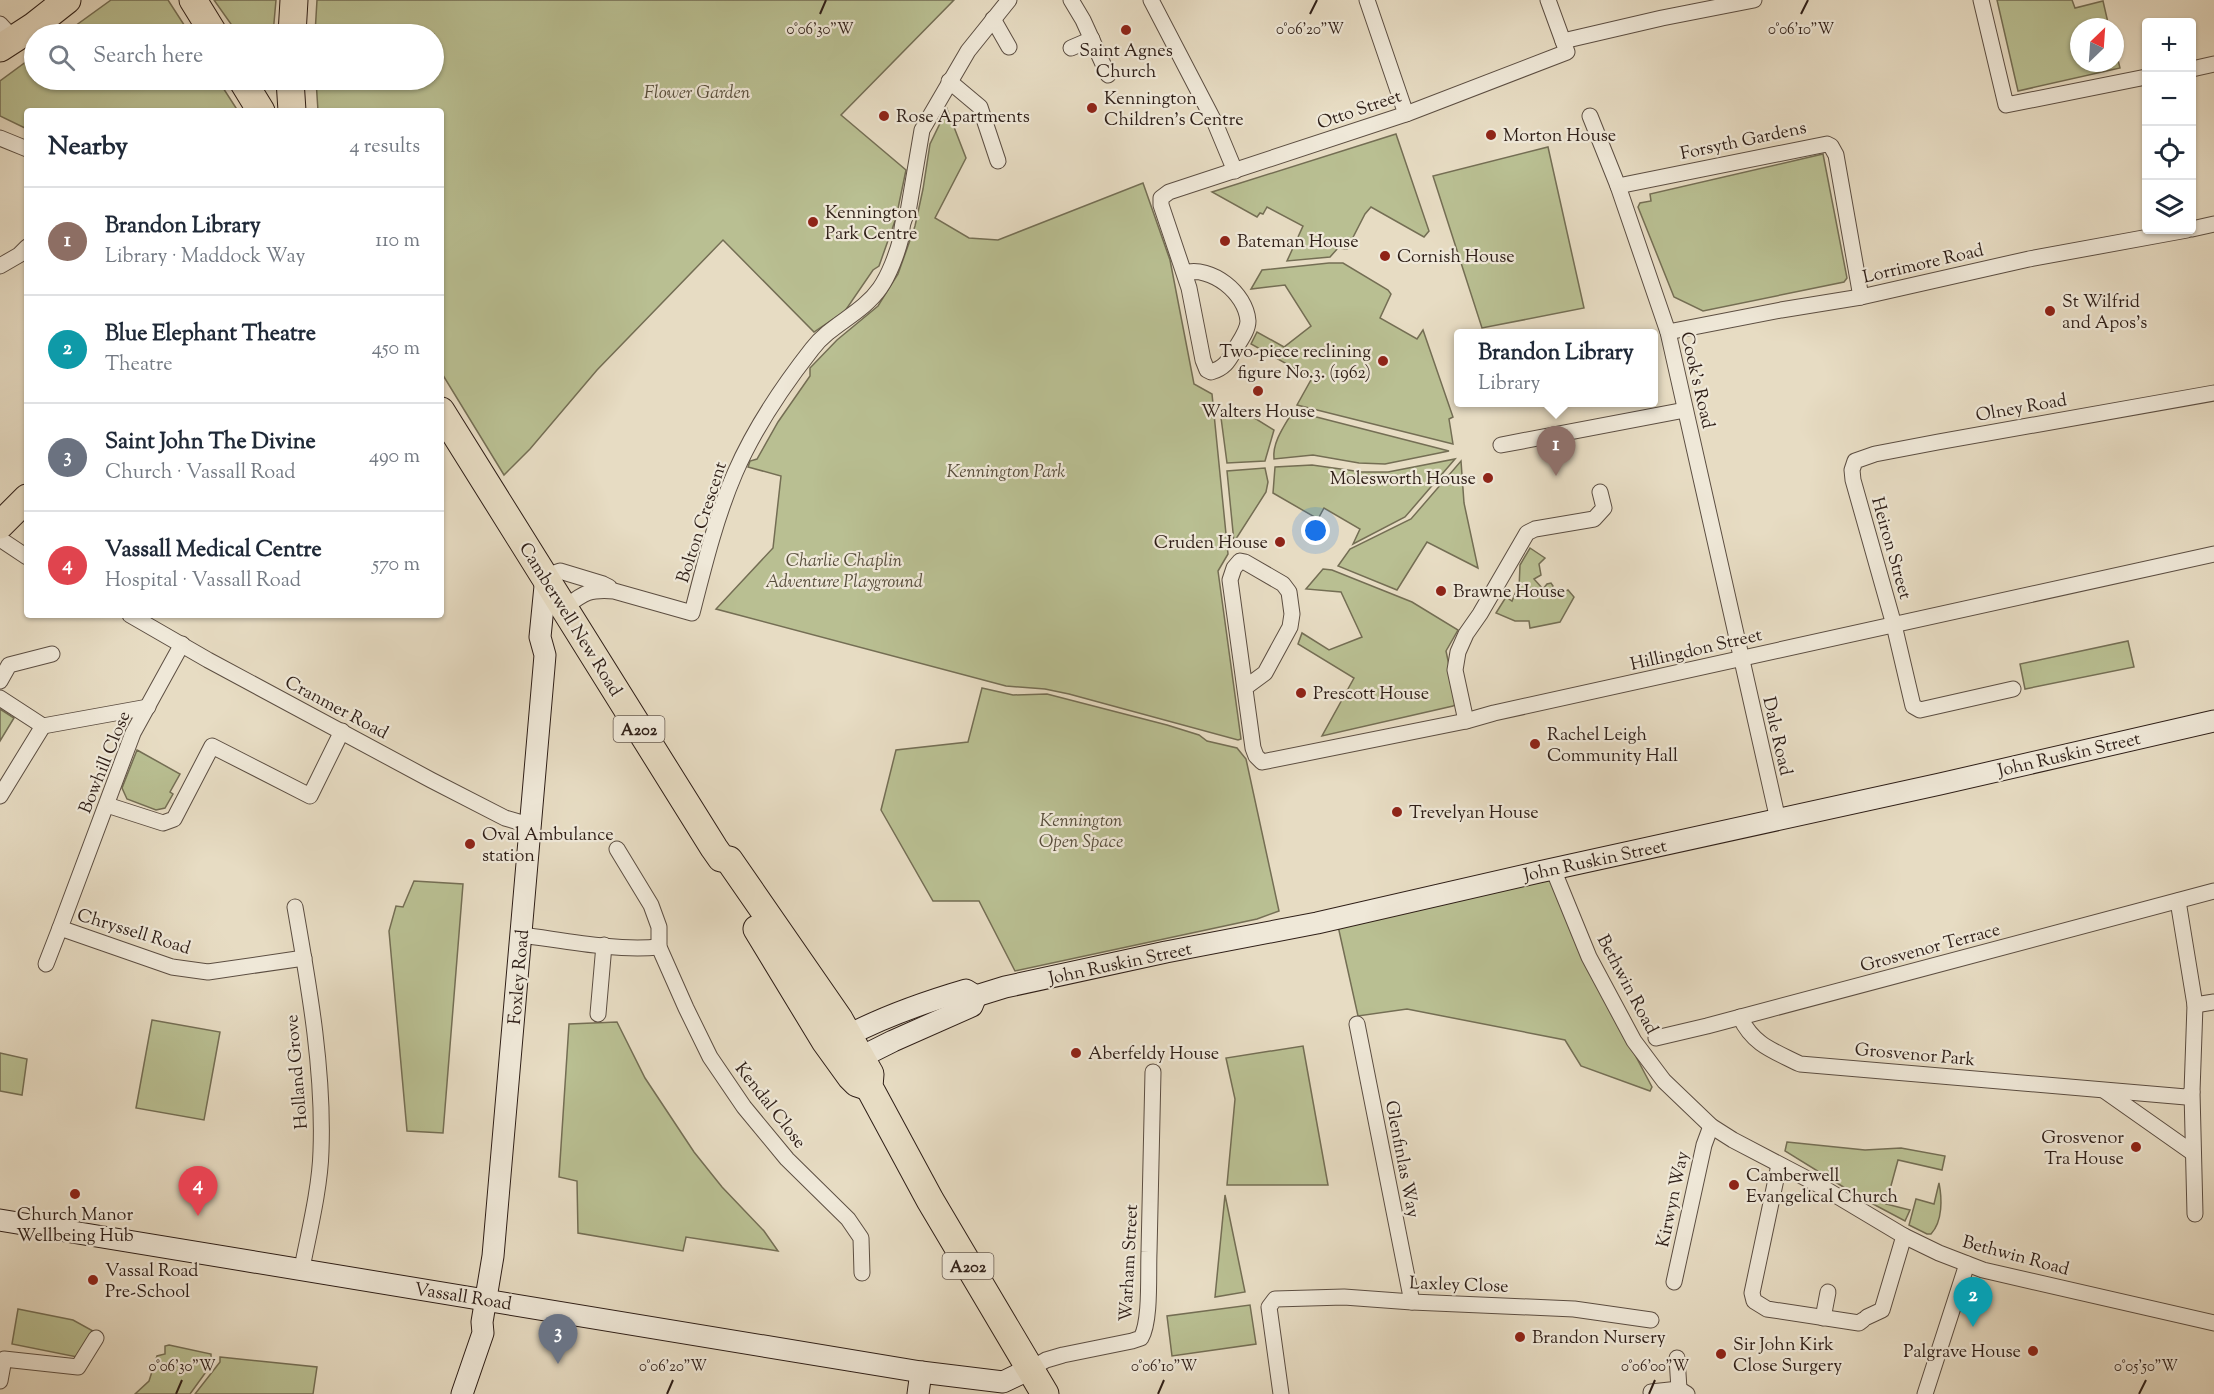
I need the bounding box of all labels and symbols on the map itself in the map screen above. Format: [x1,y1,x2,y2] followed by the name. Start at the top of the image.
[2070,18,2124,72] north arrow
[786,20,854,41] text: 0°06'30"W
[1276,20,1344,41] text: 0°06'20"W
[1768,20,1834,41] text: 0°06'10"W
[1119,23,1133,37] marker: Saint Agnes Church
[1079,39,1173,86] place label: Saint Agnes Church
[644,81,751,107] park label: Flower Garden
[1314,84,1405,137] street label: Otto Street
[1104,87,1244,134] place label: Kennington Children's Centre
[1085,101,1099,115] marker: Kennington Children's Centre
[896,105,1030,131] place label: Rose Apartments
[877,109,891,123] marker: Rose Apartments
[1678,116,1809,168] street label: Forsyth Gardens
[1503,124,1616,150] place label: Morton House
[1484,128,1498,142] marker: Morton House
[825,201,918,248] place label: Kennington Park Centre
[806,215,820,229] marker: Kennington Park Centre
[1237,230,1359,256] place label: Bateman House
[1218,234,1232,248] marker: Bateman House
[1860,238,1986,291] street label: Lorrimore Road
[1397,245,1515,271] place label: Cornish House
[1378,249,1392,263] marker: Cornish House
[2062,290,2147,337] place label: St Wilfrid and Apos's
[2043,304,2057,318] marker: St Wilfrid and Apos's
[1672,329,1720,431] street label: Cook's Road
[1219,340,1371,387] place label: Two-piece reclining figure No.3. (1962)
[1376,354,1390,368] marker: Two-piece reclining figure No.3. (1962)
[1251,384,1265,398] marker: Walters House
[1974,388,2069,430] street label: Olney Road
[1201,400,1315,426] place label: Walters House
[1536,426,1576,476] pin: 1
[671,459,735,587] street label: Bolton Crescent
[947,460,1065,486] park label: Kennington Park
[1330,467,1476,493] place label: Molesworth House
[1481,471,1495,485] marker: Molesworth House
[1863,494,1917,603] street label: Heiron Street
[1301,516,1330,545] your location
[1154,531,1268,557] place label: Cruden House
[1273,535,1287,549] marker: Cruden House
[511,538,627,702] street label: Camberwell New Road
[765,549,923,596] park label: Charlie Chaplin Adventure Playground
[1453,580,1565,606] place label: Brawne House
[1434,584,1448,598] marker: Brawne House
[1628,623,1765,679] street label: Hillingdon Street
[280,671,393,747] street label: Cranmer Road
[1313,682,1429,708] place label: Prescott House
[1294,686,1308,700] marker: Prescott House
[1754,695,1798,778] street label: Dale Road
[74,708,138,818] street label: Bowhill Close
[614,716,664,742] road number: A202
[1547,723,1678,770] place label: Rachel Leigh Community Hall
[1995,727,2143,785] street label: John Ruskin Street
[1528,737,1542,751] marker: Rachel Leigh Community Hall
[1409,801,1539,827] place label: Trevelyan House
[1390,805,1404,819] marker: Trevelyan House
[1039,809,1123,856] park label: Kennington Open Space
[482,823,614,870] place label: Oval Ambulance station
[1520,834,1669,890] street label: John Ruskin Street
[463,837,477,851] marker: Oval Ambulance station
[73,903,193,963] street label: Chryssell Road
[1858,918,2003,980] street label: Grosvenor Terrace
[503,928,537,1026] street label: Foxley Road
[1589,930,1663,1039] street label: Bethwin Road
[1045,937,1194,993] street label: John Ruskin Street
[280,1013,316,1130] street label: Holland Grove
[1853,1038,1976,1074] street label: Grosvenor Park
[1088,1042,1219,1068] place label: Aberfeldy House
[1069,1046,1083,1060] marker: Aberfeldy House
[727,1058,811,1155] street label: Kendal Close
[1377,1098,1425,1220] street label: Glenfinlas Way
[2041,1126,2124,1173] place label: Grosvenor Tra House
[2129,1140,2143,1154] marker: Grosvenor Tra House
[1651,1149,1697,1250] street label: Kirwyn Way
[1746,1164,1898,1211] place label: Camberwell Evangelical Church
[178,1166,218,1216] pin: 4
[1727,1178,1741,1192] marker: Camberwell Evangelical Church
[68,1187,82,1201] marker: Church Manor Wellbeing Hub
[16,1203,134,1250] place label: Church Manor Wellbeing Hub
[1114,1204,1146,1323] street label: Warham Street
[1959,1230,2072,1284] street label: Bethwin Road
[942,1253,994,1279] road number: A202
[105,1259,199,1306] place label: Vassal Road Pre-School
[1409,1271,1509,1301] street label: Laxley Close
[86,1273,100,1287] marker: Vassal Road Pre-School
[412,1277,513,1319] street label: Vassall Road
[1954,1278,1992,1327] pin: 2
[538,1314,578,1364] pin: 3
[1532,1326,1666,1352] place label: Brandon Nursery
[1513,1330,1527,1344] marker: Brandon Nursery
[1733,1333,1842,1380] place label: Sir John Kirk Close Surgery
[1903,1340,2021,1366] place label: Palgrave House
[2026,1344,2040,1358] marker: Palgrave House
[1714,1347,1728,1361] marker: Sir John Kirk Close Surgery
[148,1357,216,1378] text: 0°06'30"W
[639,1357,707,1378] text: 0°06'20"W
[1131,1357,1197,1378] text: 0°06'10"W
[1621,1357,1689,1378] text: 0°06'00"W
[2114,1357,2178,1378] text: 0°05'50"W

